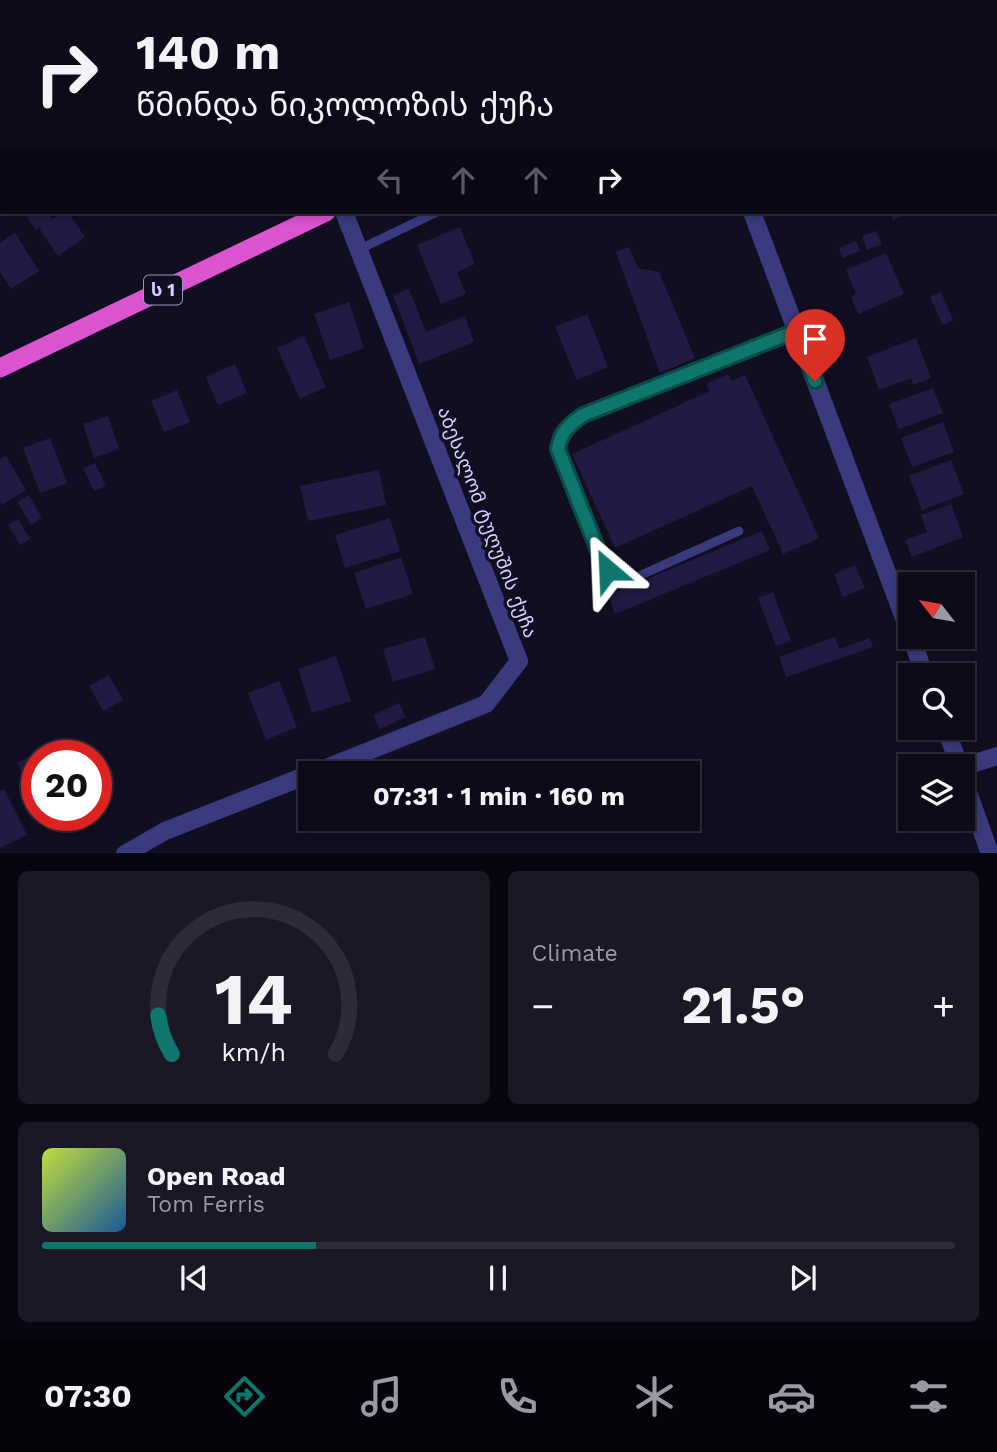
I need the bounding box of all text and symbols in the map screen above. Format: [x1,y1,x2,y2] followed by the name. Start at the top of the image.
[136,23,280,81] text: 140 m
[21,28,112,119] icon: right
[136,86,554,124] text: წმინდა ნიკოლოზის ქუჩა
[371,161,409,199] icon: left
[444,161,482,199] icon: ahead
[517,161,555,199] icon: ahead
[590,161,628,199] icon: right
[144,276,182,304] road number: ს 1
[785,309,845,381] pin
[796,320,834,358] icon: arrive
[432,403,542,641] street label: აბესალომ ტუღუშის ქუჩა
[571,533,645,607] position arrow
[898,572,975,649] north arrow
[898,572,975,831] map controls
[898,663,975,740] button: search
[21,740,112,831] speed limit sign: 20
[898,754,975,831] button: layers
[373,781,625,811] text: 07:31 · 1 min · 160 m
[532,940,618,967] text: Climate
[215,956,293,1042] text: 14
[681,975,806,1036] text: 21.5°
[532,984,554,1028] text: −
[932,984,955,1028] text: +
[222,1037,286,1066] text: km/h
[147,1161,285,1191] text: Open Road
[147,1191,265,1218] text: Tom Ferris
[175,1259,213,1297] icon: previous
[479,1259,517,1297] icon: pause
[784,1259,822,1297] icon: next
[220,1372,269,1421] icon: directions
[357,1372,406,1421] icon: music
[493,1372,542,1421] icon: phone
[630,1372,679,1421] icon: climate
[767,1372,816,1421] icon: car
[904,1372,953,1421] icon: filters
[44,1377,132,1415] text: 07:30

